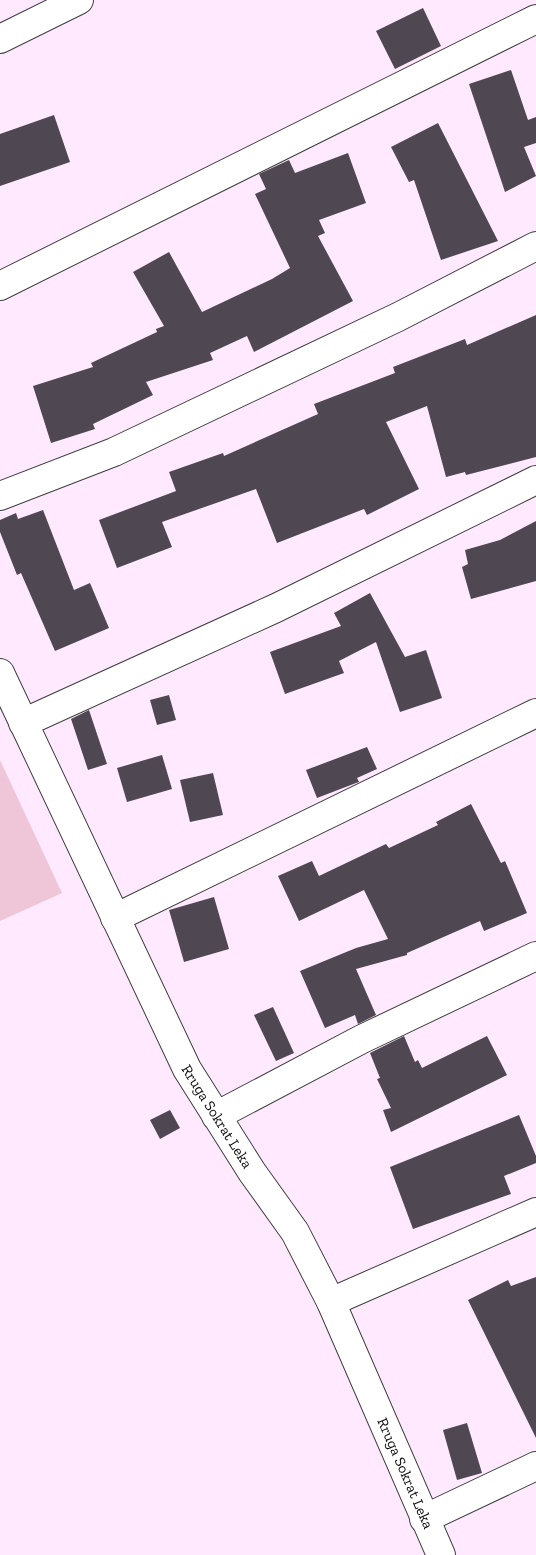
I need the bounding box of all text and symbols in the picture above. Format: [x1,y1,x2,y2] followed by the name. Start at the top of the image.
[177,1061,256,1172] street label: Rruga Sokrat Leka
[373,1415,437,1532] street label: Rruga Sokrat Leka

